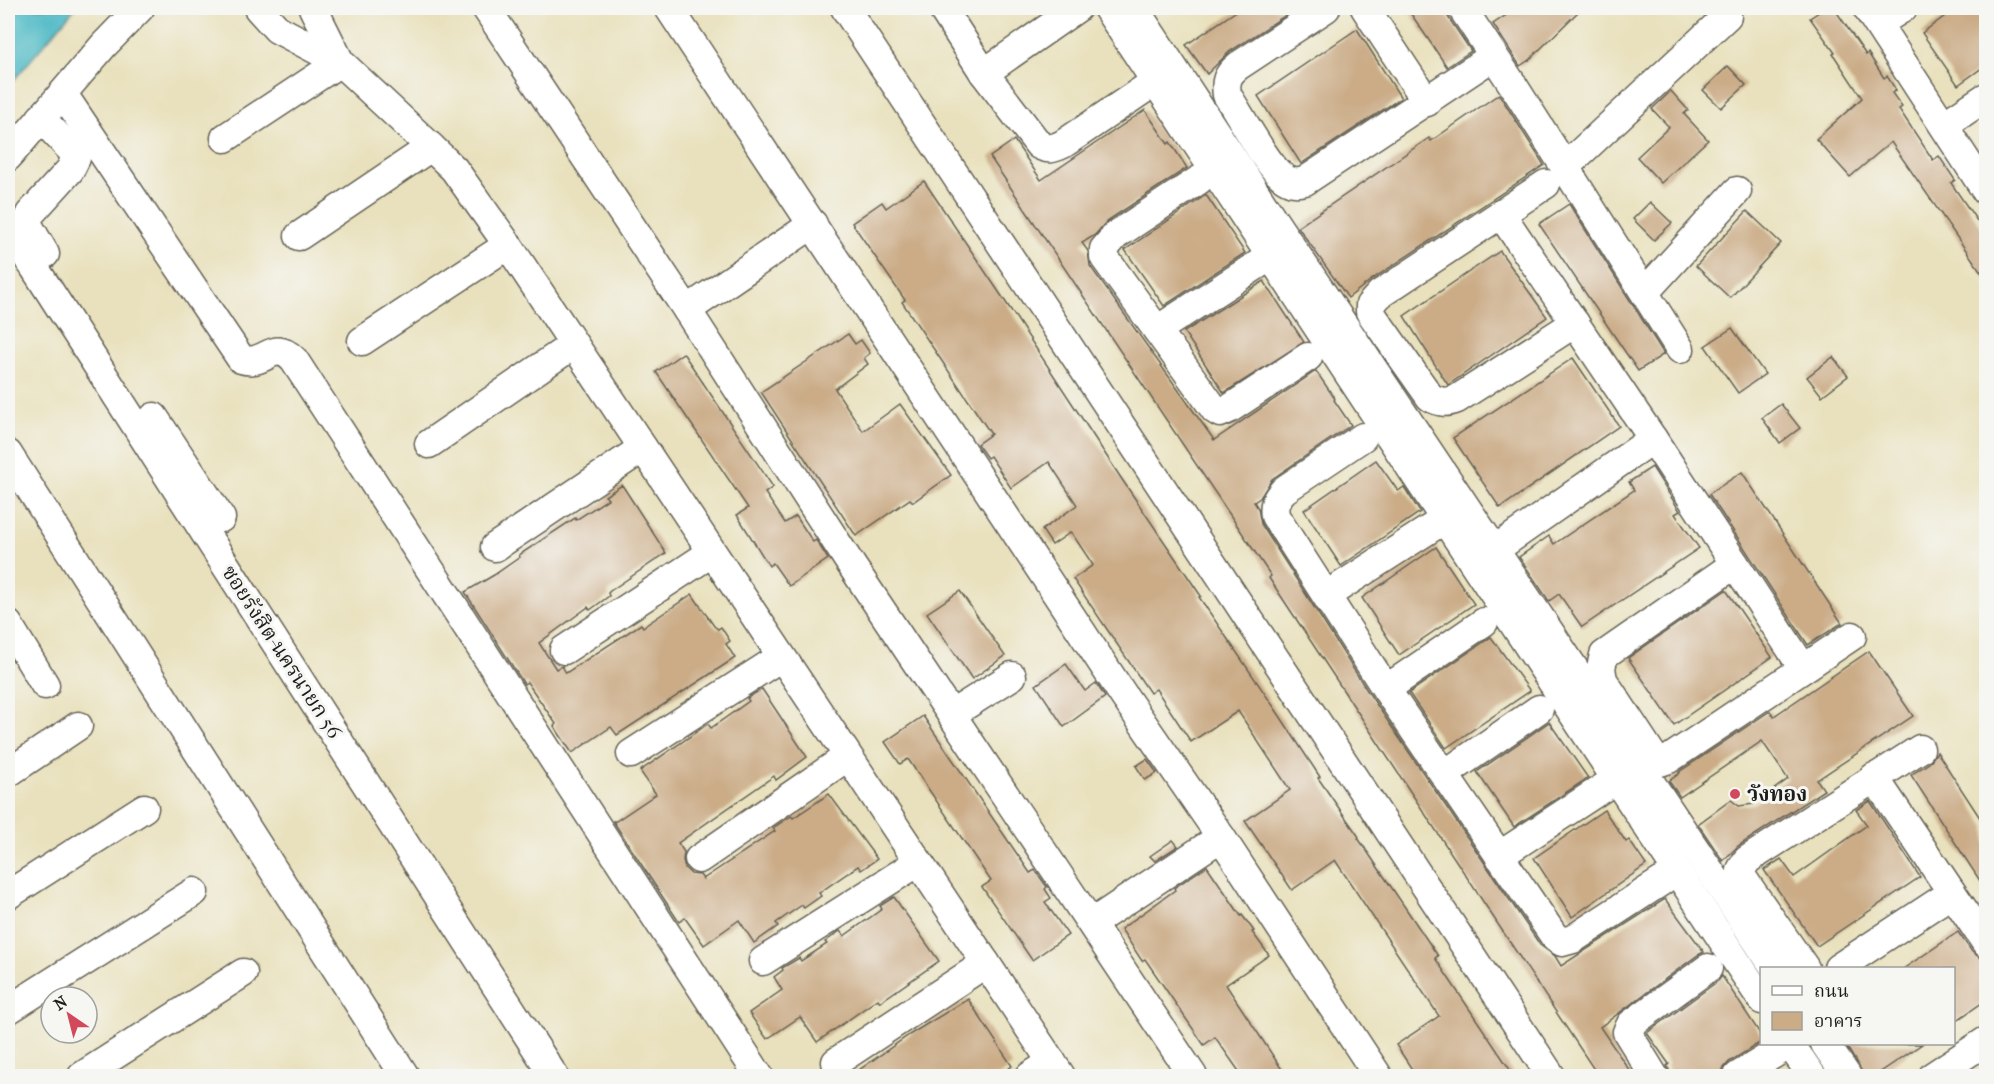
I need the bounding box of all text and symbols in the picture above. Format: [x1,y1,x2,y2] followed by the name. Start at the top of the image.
[217,561,347,744] street label: ซอยรังสิต-นครนายก 56
[1747,782,1807,806] place label: วังทอง
[1728,787,1742,801] marker: วังทอง
[1760,967,1955,1045] legend
[1814,981,1849,1002] text: ถนน
[39,985,99,1045] north arrow
[50,991,72,1014] text: N
[1814,1011,1863,1032] text: อาคาร

